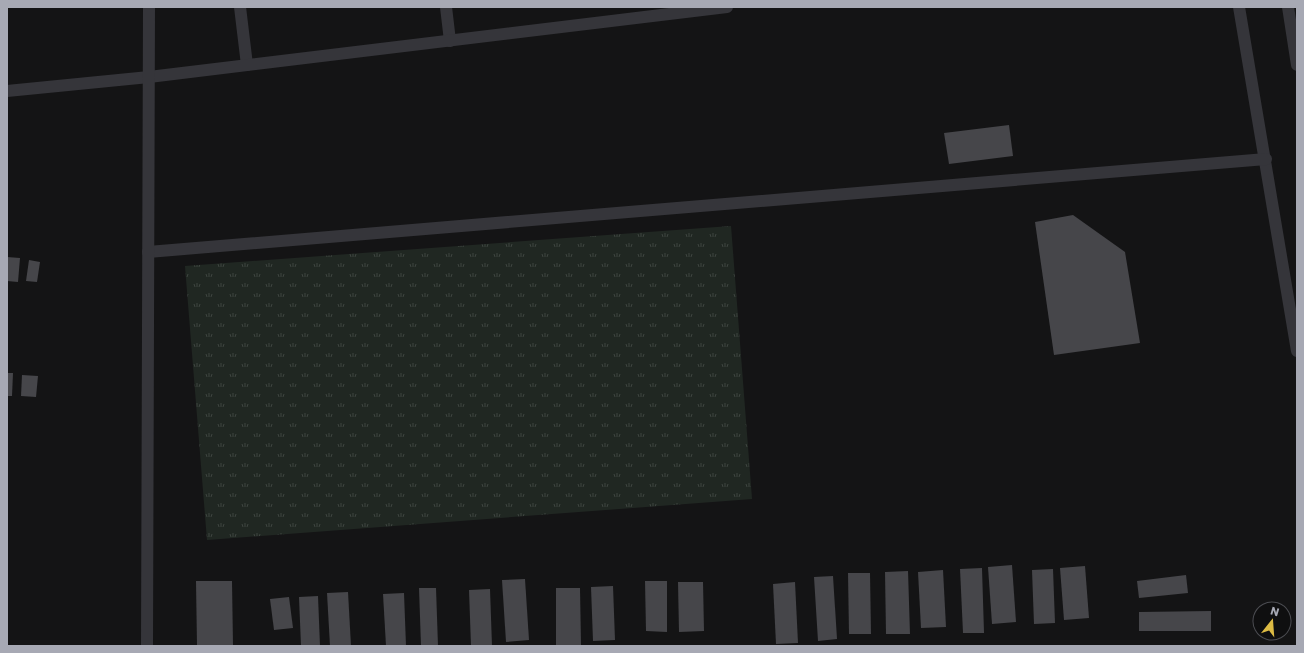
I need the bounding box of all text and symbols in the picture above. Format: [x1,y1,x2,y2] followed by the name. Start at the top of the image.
[1252,601,1292,641] north arrow
[1269,603,1281,620] text: N

